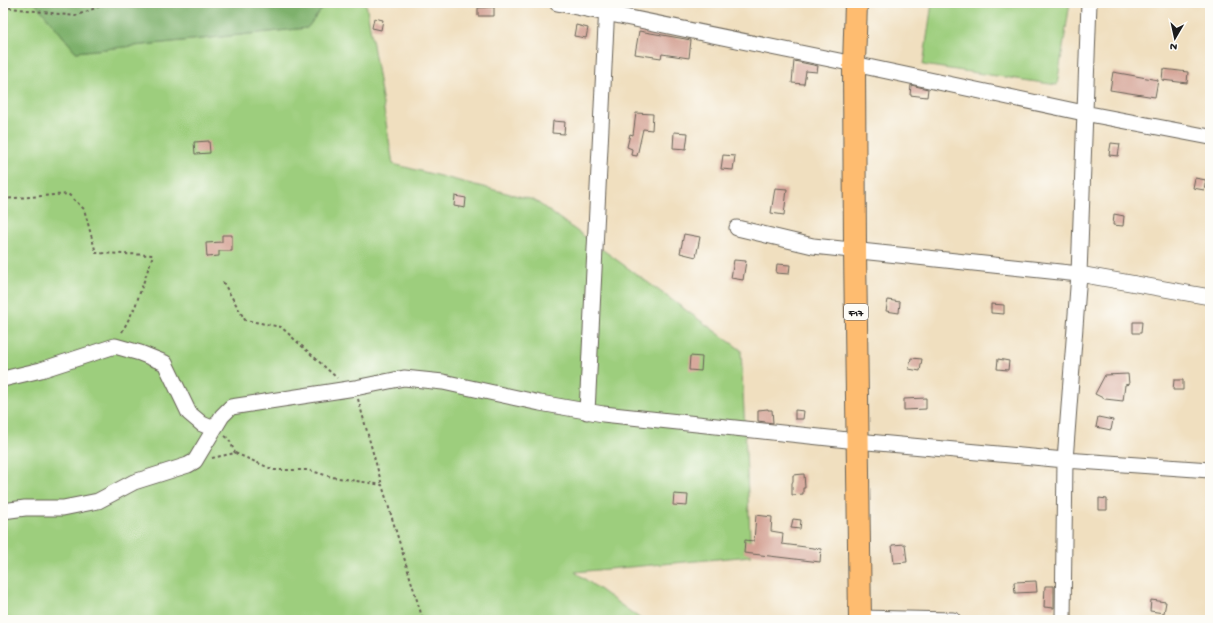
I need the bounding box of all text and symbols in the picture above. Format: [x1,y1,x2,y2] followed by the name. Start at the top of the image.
[1155,18,1195,58] north arrow
[1169,39,1178,52] text: N
[844,304,868,320] road number: F17

